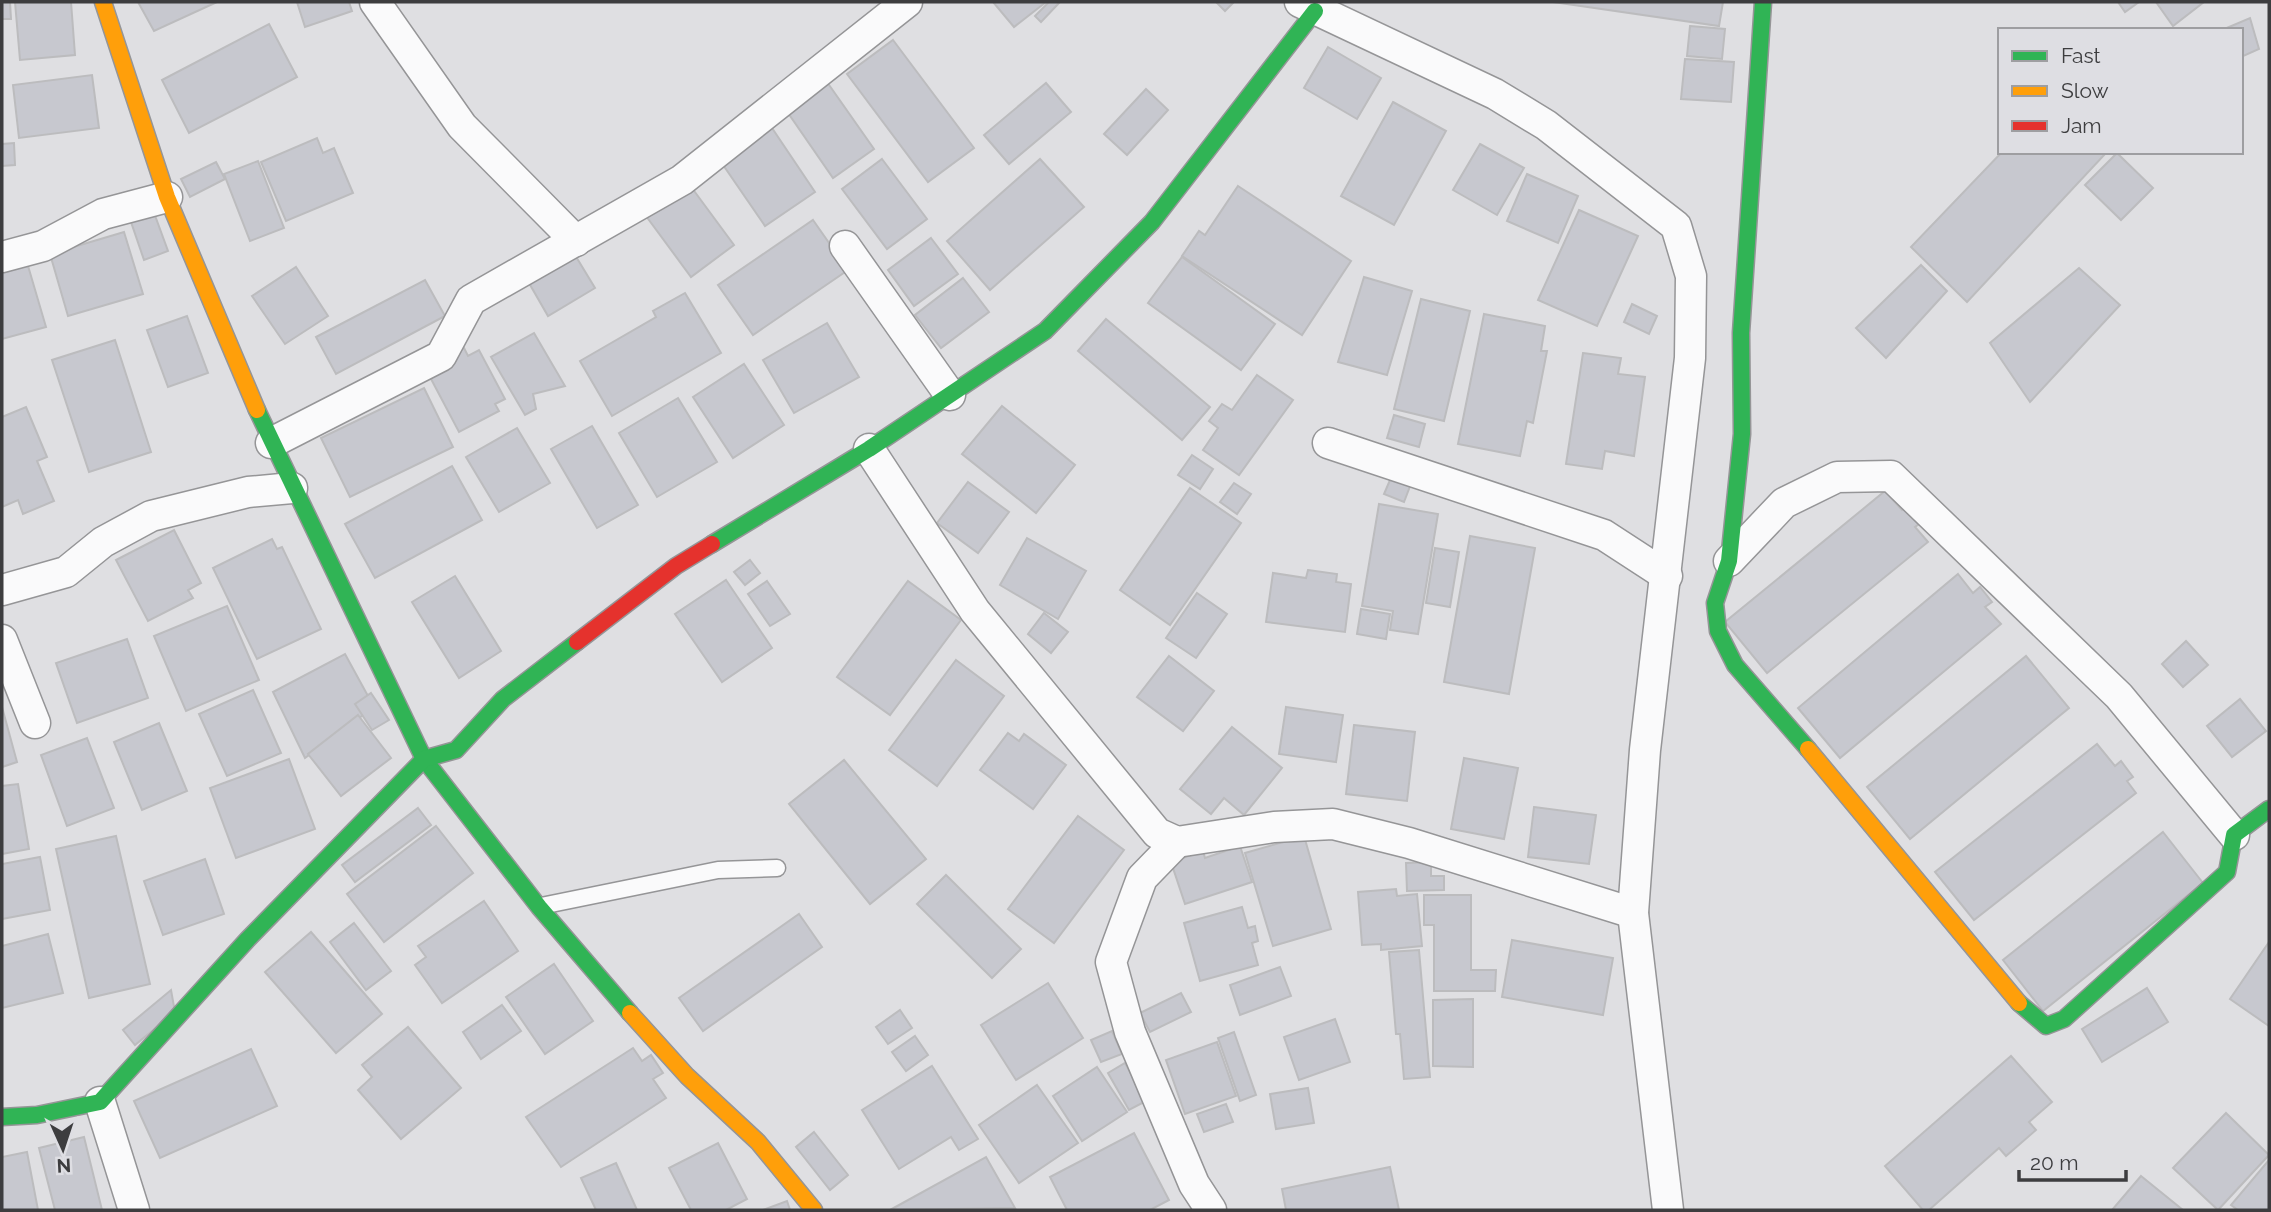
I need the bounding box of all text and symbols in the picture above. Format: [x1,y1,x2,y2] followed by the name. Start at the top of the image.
[1998,28,2243,154] legend
[2061,43,2101,68] text: Fast
[2061,78,2109,103] text: Slow
[2061,113,2102,138] text: Jam
[28,1114,98,1184] north arrow
[2019,1138,2126,1182] scale bar
[2030,1150,2078,1175] text: 20 m
[56,1155,72,1177] text: N

